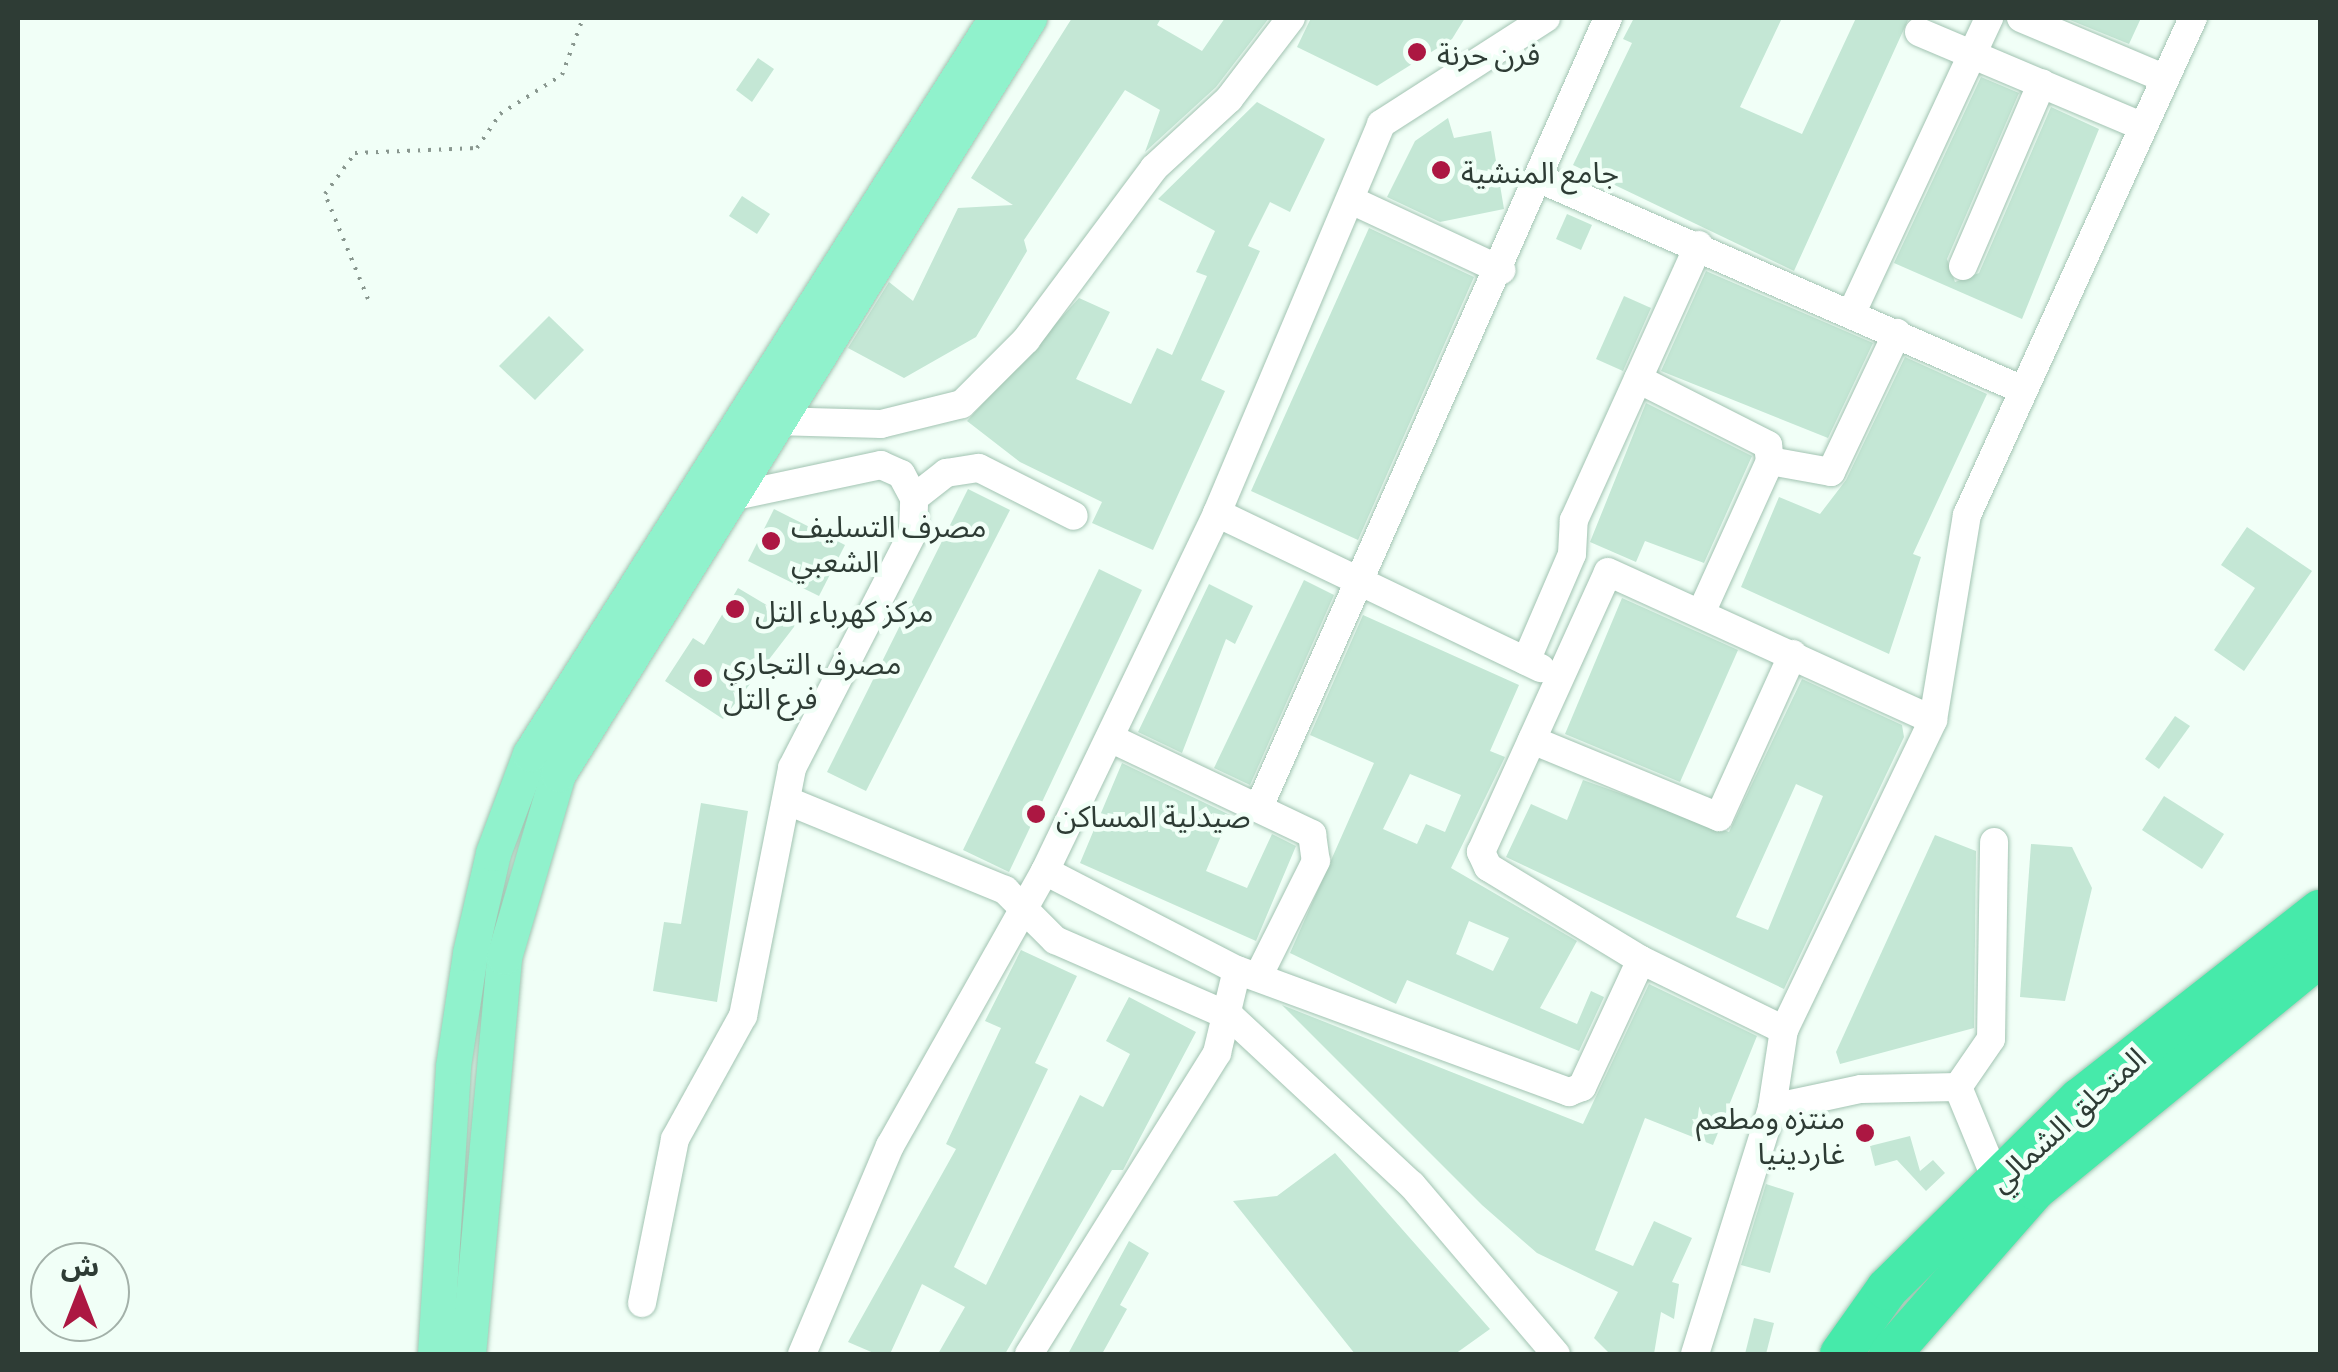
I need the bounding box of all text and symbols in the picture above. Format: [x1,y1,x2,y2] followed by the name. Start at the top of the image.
[1437,34,1540,70] place label: فرن حرنة
[1406,41,1428,63] marker: فرن حرنة
[1461,152,1619,188] place label: جامع المنشية
[1430,159,1452,181] marker: جامع المنشية
[791,506,986,576] place label: مصرف التسليف الشعبي
[760,530,782,552] marker: مصرف التسليف الشعبي
[755,591,933,627] place label: مركز كهرباء التل
[724,598,746,620] marker: مركز كهرباء التل
[723,643,901,714] place label: مصرف التجاري فرع التل
[692,667,714,689] marker: مصرف التجاري فرع التل
[1056,796,1251,832] place label: صيدلية المساكن
[1025,803,1047,825] marker: صيدلية المساكن
[1980,1038,2152,1198] street label: المتحلق الشمالي
[1696,1098,1845,1168] place label: منتزه ومطعم غاردينيا
[1854,1122,1876,1144] marker: منتزه ومطعم غاردينيا
[30,1242,130,1342] north arrow
[61,1243,99,1285] text: ش

